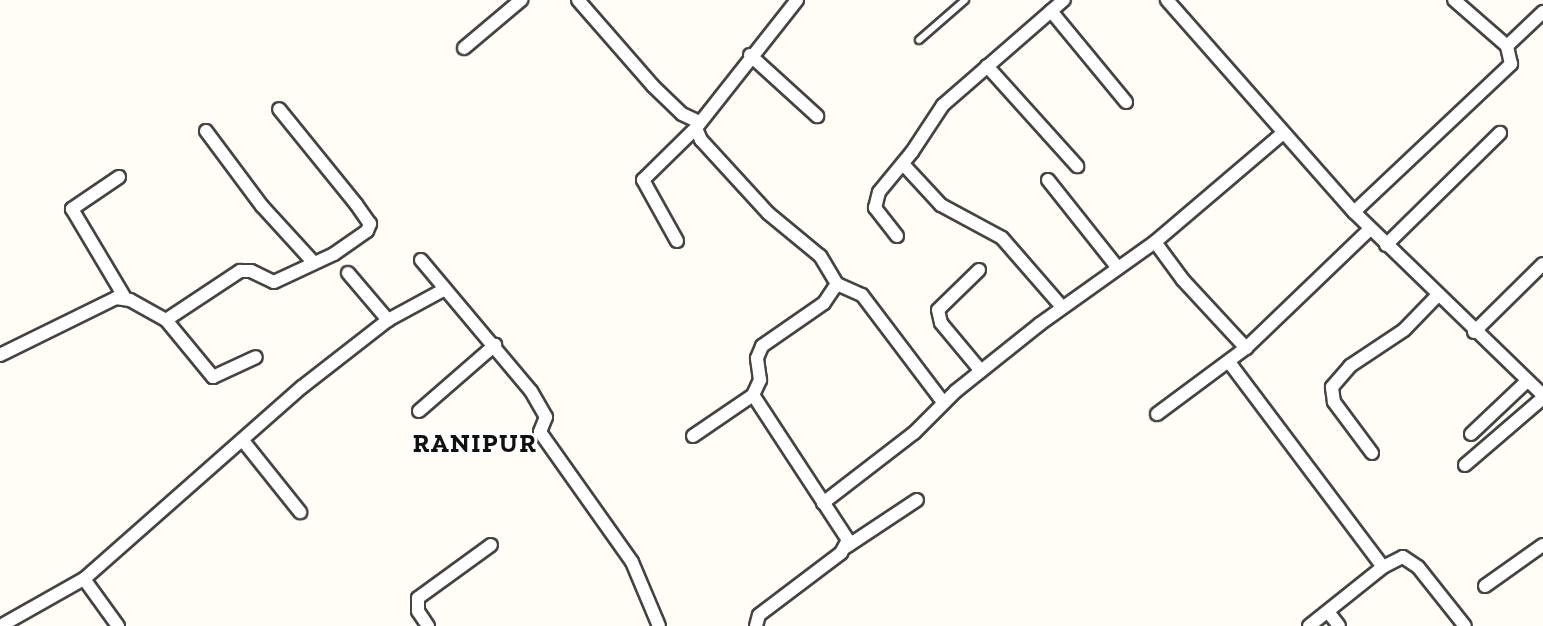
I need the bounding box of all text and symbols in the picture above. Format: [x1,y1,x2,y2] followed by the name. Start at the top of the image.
[413,428,537,460] district label: RANIPUR

